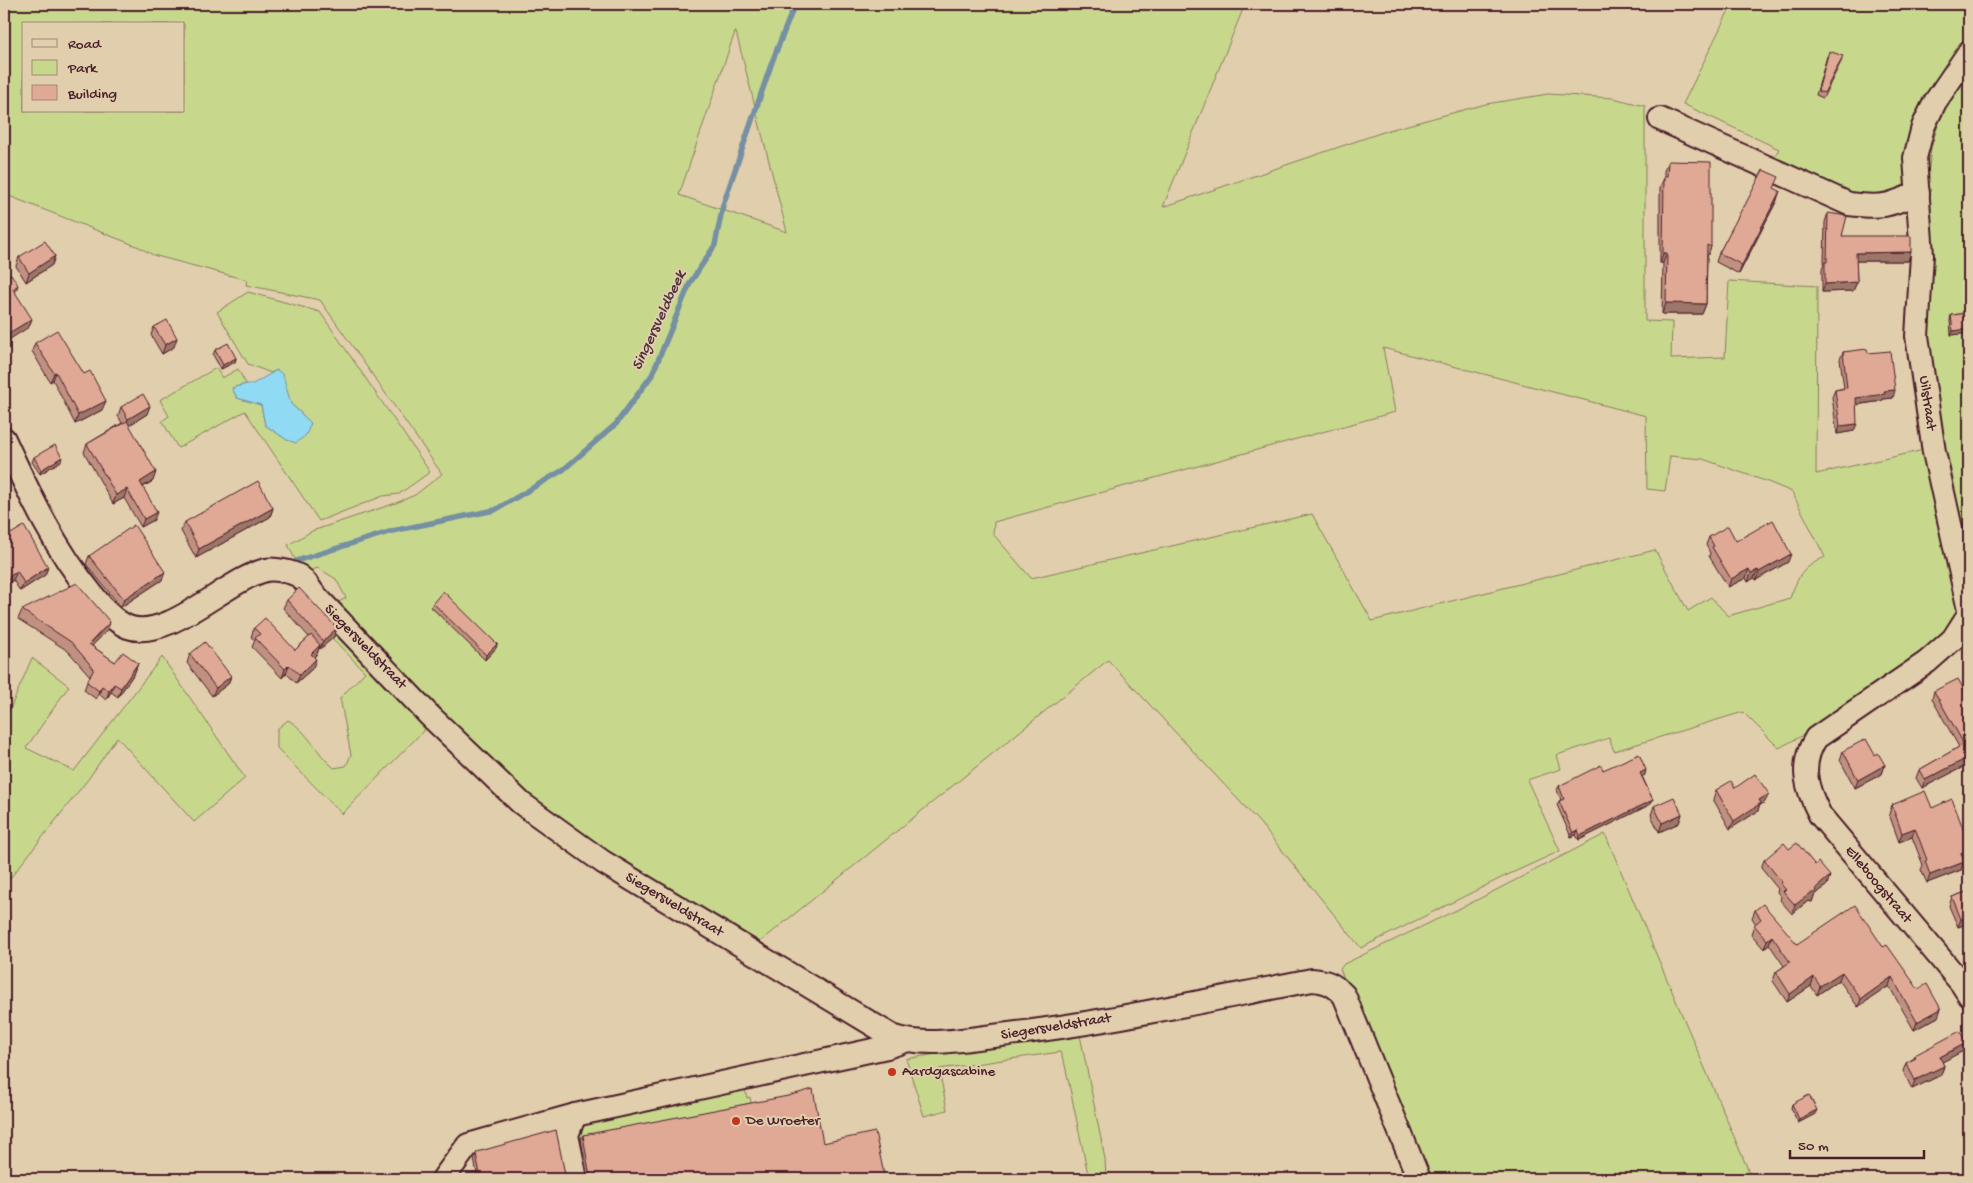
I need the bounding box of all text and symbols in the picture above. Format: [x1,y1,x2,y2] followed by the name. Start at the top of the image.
[22,22,185,112] legend
[68,36,102,54] text: Road
[67,60,98,78] text: Park
[67,86,117,104] text: Building
[629,266,692,374] water label: Singersveldbeek
[1914,375,1940,433] street label: Uilstraat
[320,601,411,695] street label: Siegersveldstraat
[1840,843,1917,929] street label: Elleboogstraat
[622,869,728,942] street label: Siegersveldstraat
[1000,1009,1114,1045] street label: Siegersveldstraat
[902,1063,995,1081] place label: Aardgascabine
[886,1066,898,1078] marker: Aardgascabine
[745,1112,822,1130] place label: De Wroeter
[730,1115,742,1127] marker: De Wroeter
[1790,1128,1924,1160] scale bar
[1798,1138,1829,1156] text: 50 m

